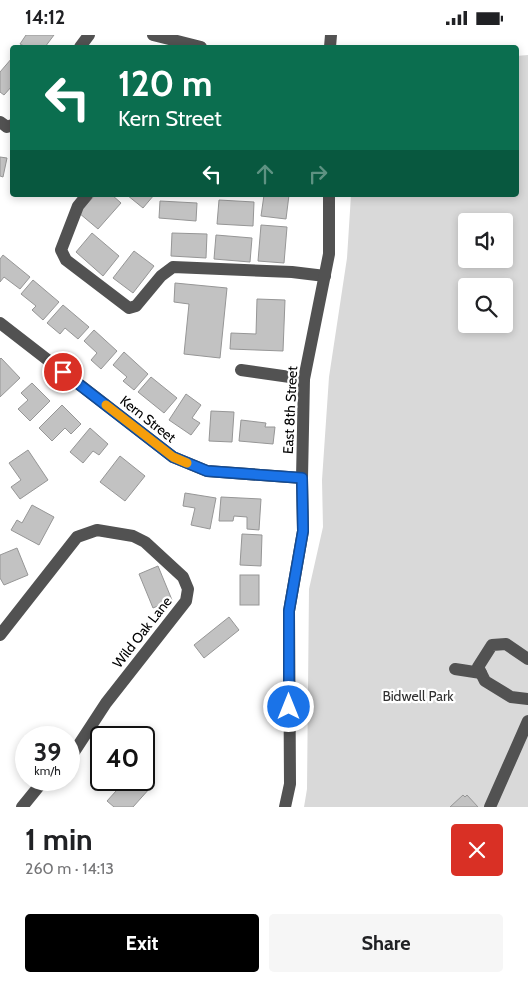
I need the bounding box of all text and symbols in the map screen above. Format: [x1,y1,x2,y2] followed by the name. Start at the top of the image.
[25,6,65,29] text: 14:12
[118,62,212,105] text: 120 m
[35,65,100,130] icon: left
[118,105,222,132] text: Kern Street
[198,160,226,188] icon: left
[251,160,279,188] icon: ahead
[304,160,332,188] icon: right
[458,213,513,333] map controls
[458,213,513,268] button: sound
[458,278,513,333] button: search
[42,351,84,393] pin
[49,358,77,386] icon: arrive
[279,365,301,454] street label: East 8th Street
[116,392,180,447] street label: Kern Street
[108,593,176,671] street label: Wild Oak Lane
[262,680,314,732] position arrow
[382,687,454,705] park label: Bidwell Park
[90,726,155,791] speed limit sign: 40
[34,737,61,767] text: 39
[34,763,61,778] text: km/h
[25,821,93,858] text: 1 min
[451,824,503,876] button: close
[25,859,114,878] text: 260 m · 14:13
[25,914,259,972] button: Exit
[269,914,503,972] button: Share

